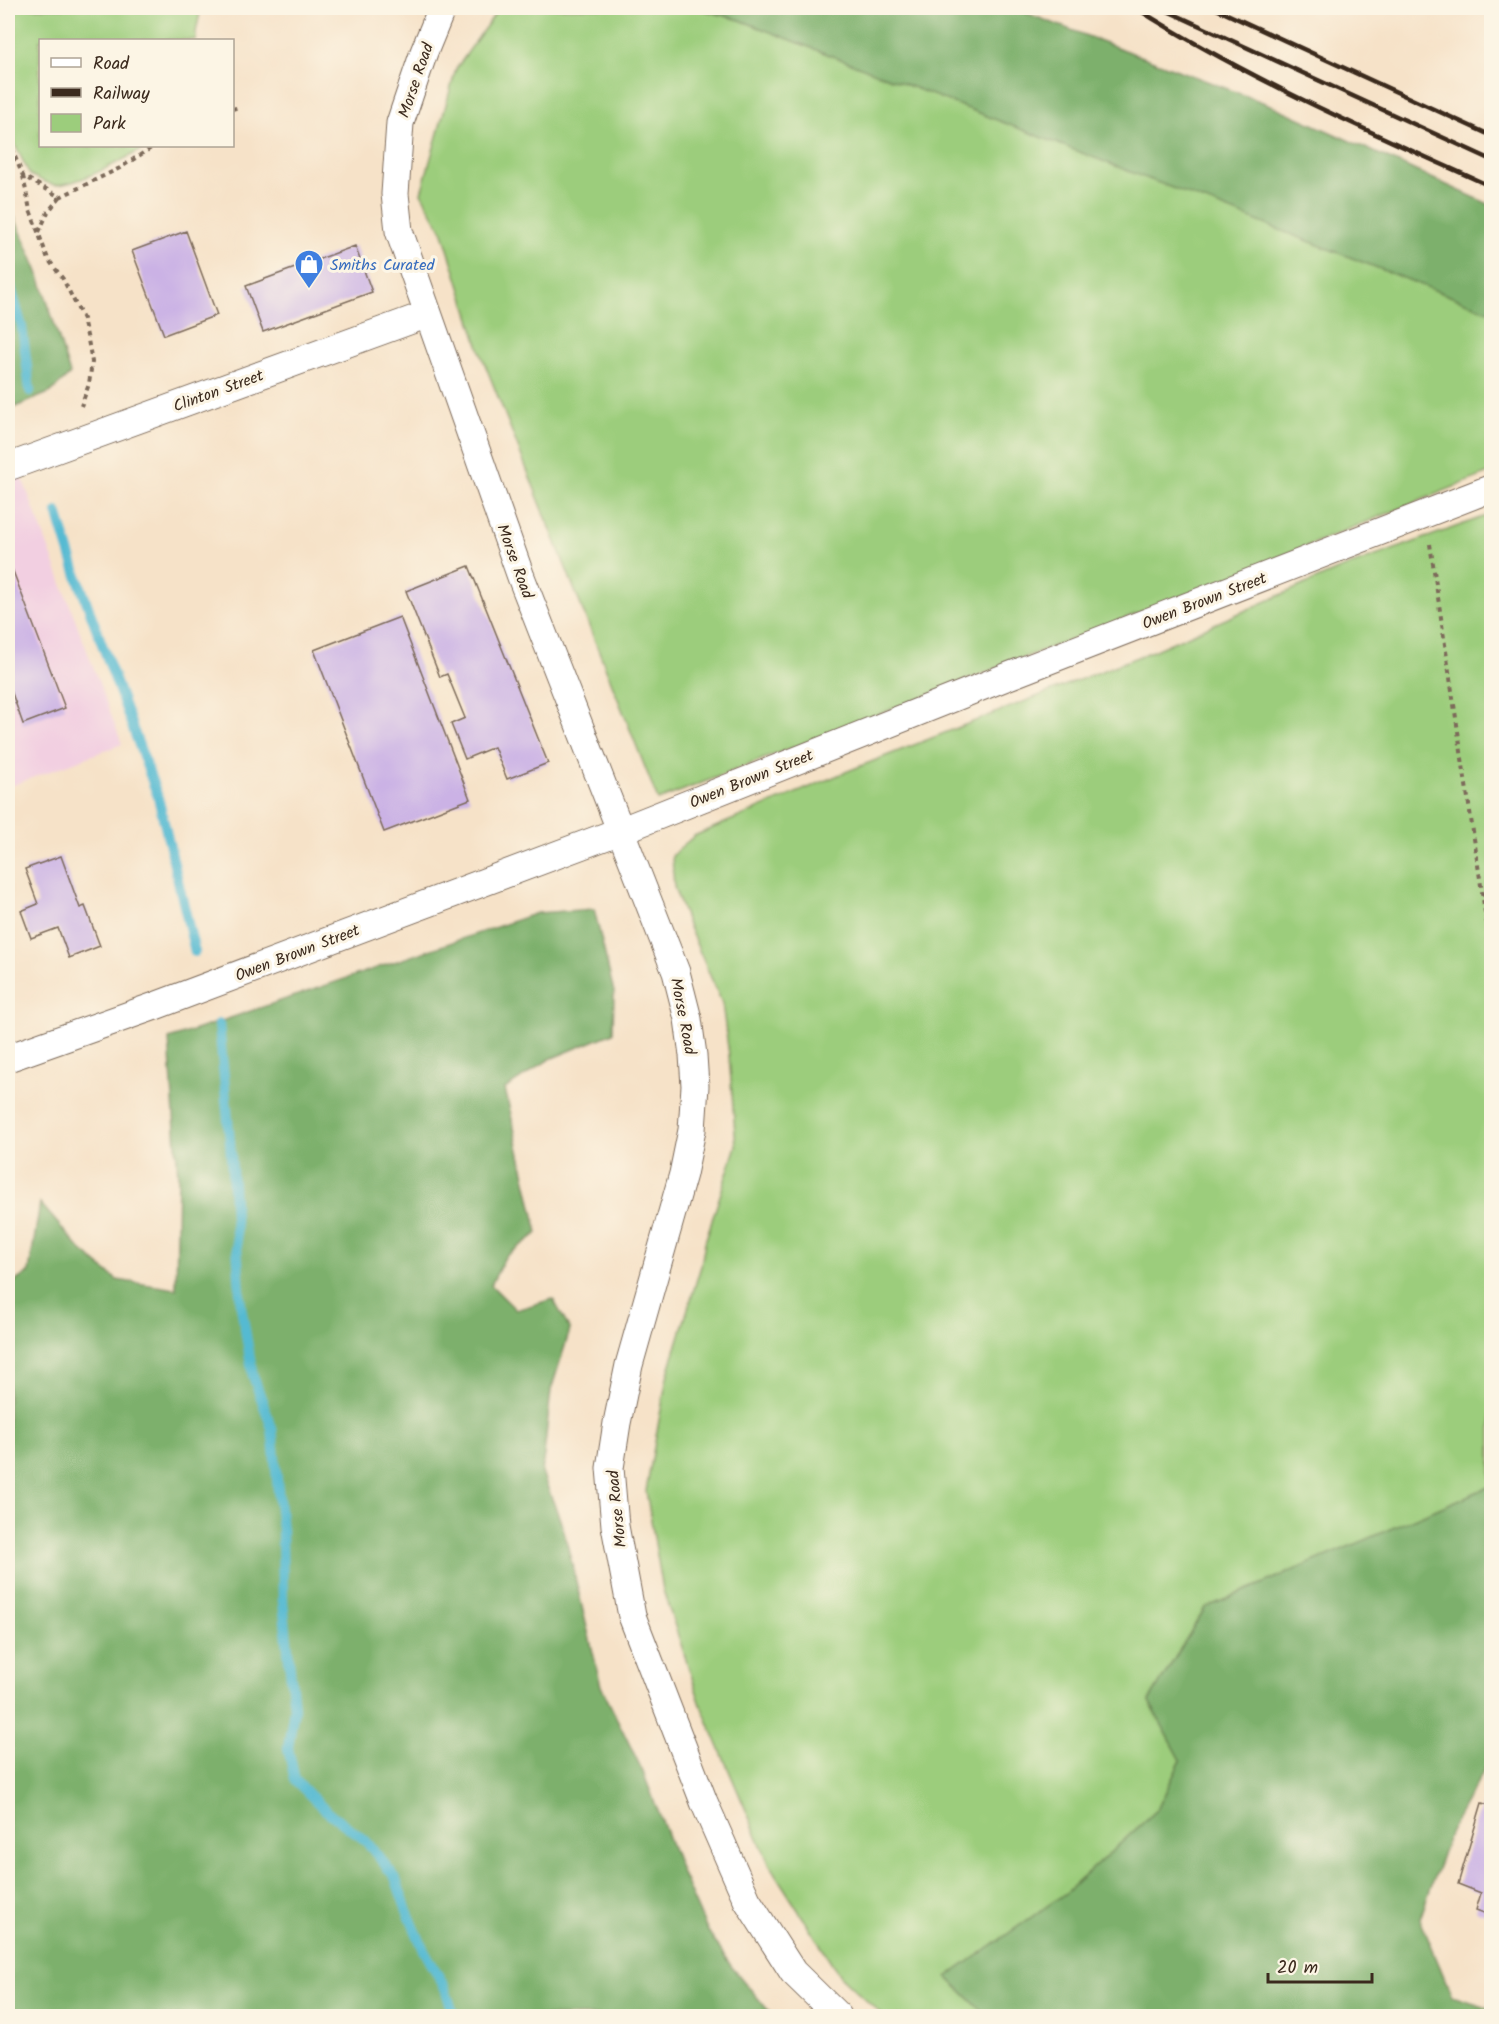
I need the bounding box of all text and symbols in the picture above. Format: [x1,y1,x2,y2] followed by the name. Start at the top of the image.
[39,39,234,147] legend
[392,39,441,121] street label: Morse Road
[93,50,130,79] text: Road
[93,80,150,109] text: Railway
[93,110,126,139] text: Park
[293,248,325,290] shop icon: Smiths Curated
[330,253,436,278] place label: Smiths Curated
[170,363,268,419] street label: Clinton Street
[490,521,540,603] street label: Morse Road
[1139,566,1271,637] street label: Owen Brown Street
[686,743,818,816] street label: Owen Brown Street
[232,918,364,989] street label: Owen Brown Street
[663,976,702,1058] street label: Morse Road
[601,1468,634,1549] street label: Morse Road
[1268,1946,1372,1984] scale bar
[1277,1954,1318,1983] text: 20 m

